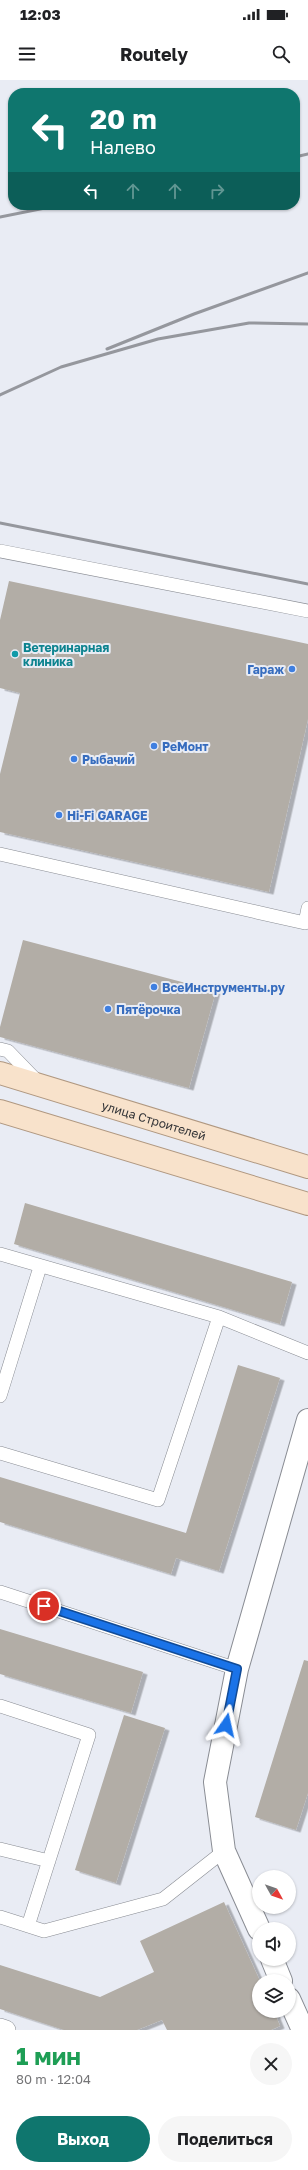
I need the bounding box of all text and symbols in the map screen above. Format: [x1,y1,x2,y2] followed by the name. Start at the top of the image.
[20,5,61,23] text: 12:03
[16,43,38,65] icon: menu
[120,43,188,65] text: Routely
[270,43,292,65] icon: search
[90,102,157,135] text: 20 m
[24,104,76,156] icon: left
[90,136,156,158] text: Налево
[80,180,102,202] icon: left
[122,180,144,202] icon: ahead
[164,180,186,202] icon: ahead
[206,180,228,202] icon: right
[23,640,109,669] place label: Ветеринарная клиника
[10,649,20,659] marker: Ветеринарная клиника
[247,662,284,677] place label: Гараж
[287,664,297,674] marker: Гараж
[162,739,208,754] place label: РеМонт
[149,741,159,751] marker: РеМонт
[82,752,135,767] place label: Рыбачий
[69,754,79,764] marker: Рыбачий
[67,808,148,823] place label: Hi-Fi GARAGE
[54,810,64,820] marker: Hi-Fi GARAGE
[162,980,286,995] place label: ВсеИнструменты.ру
[149,982,159,992] marker: ВсеИнструменты.ру
[116,1002,181,1017] place label: Пятёрочка
[103,1004,113,1014] marker: Пятёрочка
[100,1097,208,1143] street label: улица Строителей
[27,1589,61,1623] pin
[33,1595,55,1617] icon: arrive
[205,1704,247,1746] position arrow
[252,1870,296,1914] north arrow
[252,1870,296,2018] map controls
[252,1922,296,1966] button: sound
[252,1974,296,2018] button: layers
[16,2041,81,2070] text: 1 мин
[250,2043,292,2085] button: close
[16,2071,91,2087] text: 80 m · 12:04
[16,2116,150,2162] button: Выход
[158,2116,292,2162] button: Поделиться

